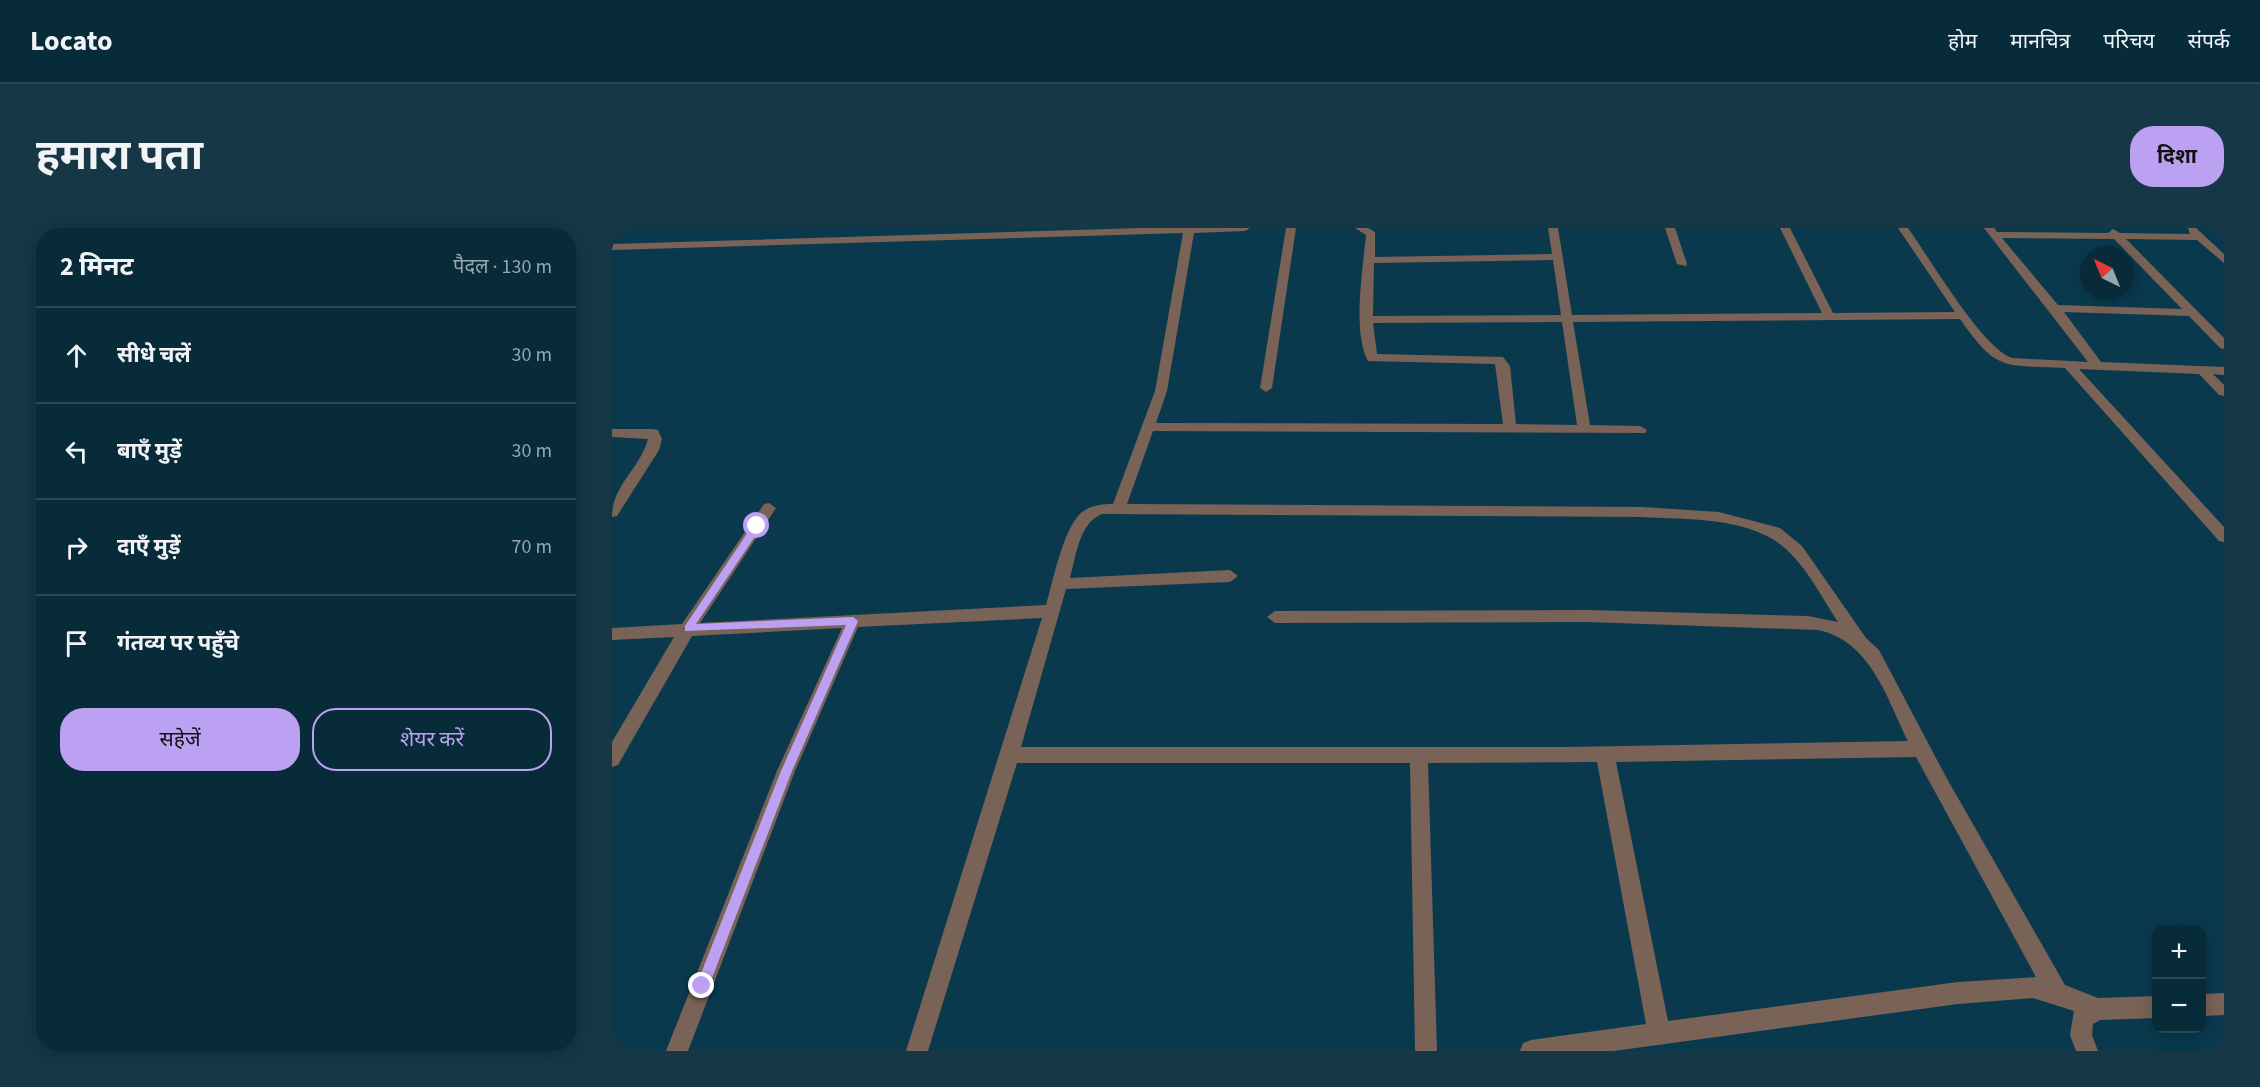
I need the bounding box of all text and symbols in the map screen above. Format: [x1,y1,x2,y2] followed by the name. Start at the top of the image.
[30,21,112,61] text: Locato
[1948,26,1977,56] text: होम
[2010,26,2070,56] text: मानचित्र
[2103,26,2155,56] text: परिचय
[2188,26,2230,56] text: संपर्क
[36,126,203,186] text: हमारा पता
[2130,126,2224,187] button: दिशा
[2080,246,2134,300] north arrow
[60,248,134,285] text: 2 मिनट
[453,253,552,281] text: पैदल · 130 m
[60,339,93,372] icon: ahead
[117,339,191,371] text: सीधे चलें
[512,341,552,369] text: 30 m
[60,435,93,468] icon: left
[117,435,182,467] text: बाएँ मुड़ें
[512,437,552,465] text: 30 m
[743,512,769,538] route start
[60,531,93,564] icon: right
[117,531,180,563] text: दाएँ मुड़ें
[512,533,552,561] text: 70 m
[60,627,93,660] icon: arrive
[117,627,239,659] text: गंतव्य पर पहुँचे
[60,708,300,771] button: सहेजें
[312,708,552,771] button: शेयर करें
[2152,925,2206,1033] map controls
[2152,925,2206,979] button: +
[688,972,714,998] route end
[2152,979,2206,1033] button: −

